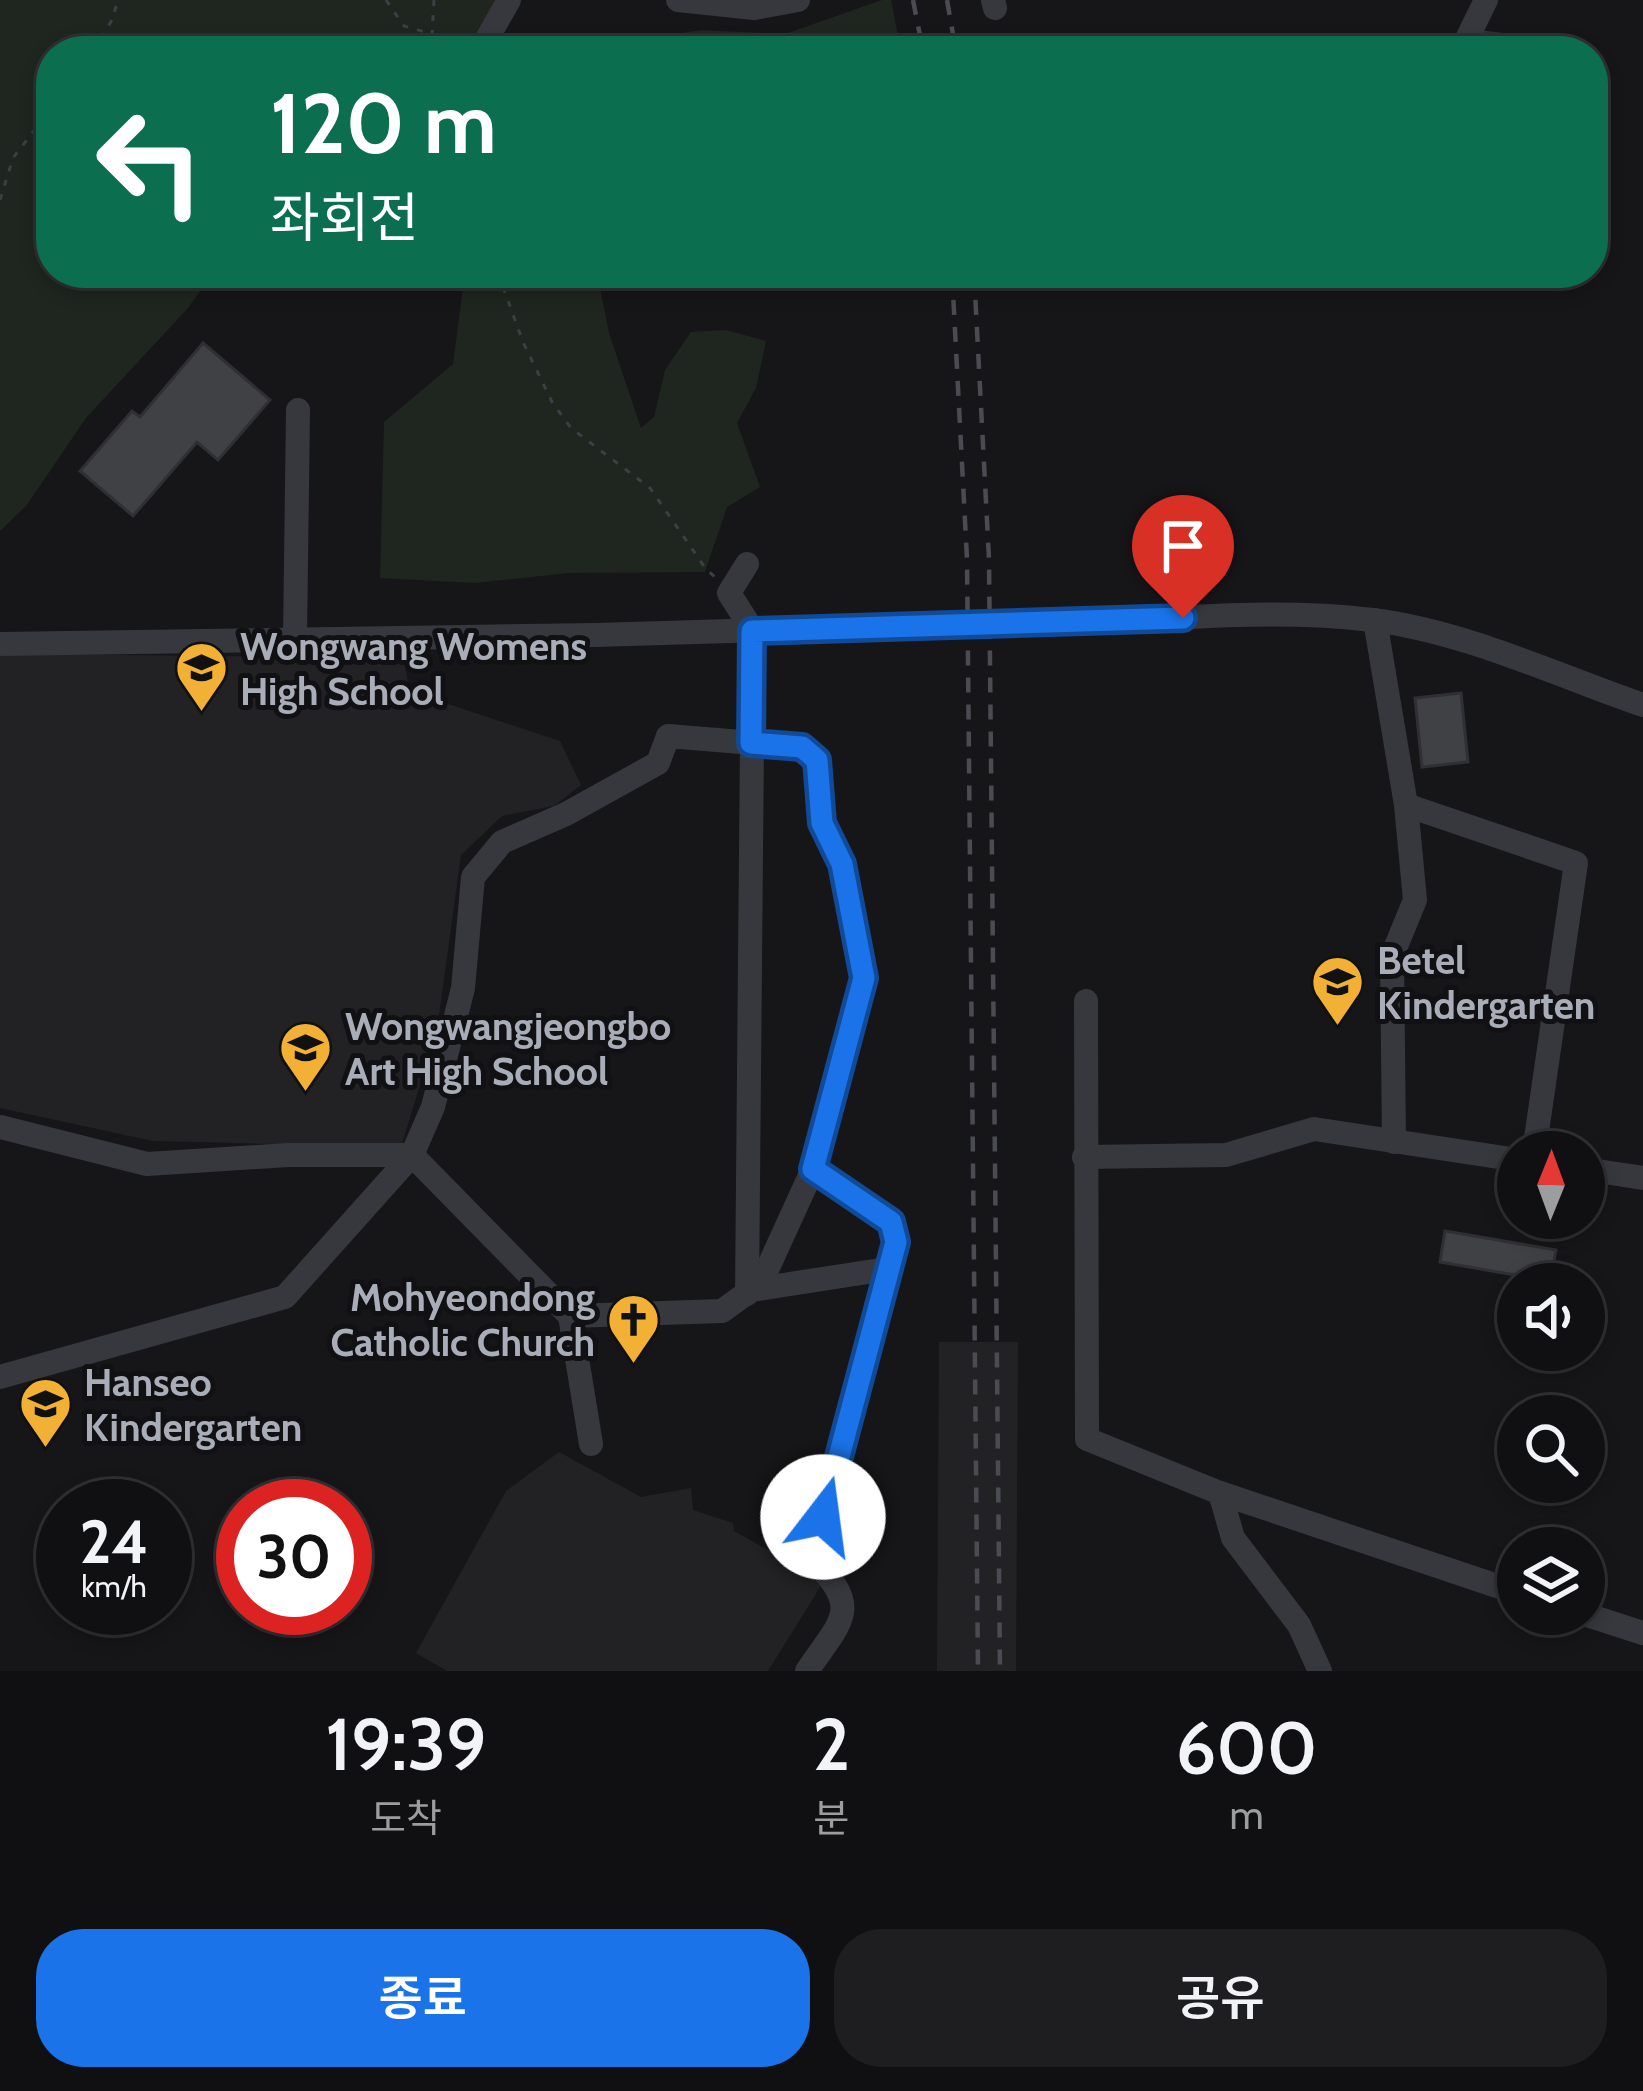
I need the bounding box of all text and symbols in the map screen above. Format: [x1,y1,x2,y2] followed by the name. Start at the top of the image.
[270,72,497,174] text: 120 m
[72,84,228,240] icon: left
[270,185,419,251] text: 좌회전
[1132,495,1234,618] pin
[1150,513,1216,579] icon: arrive
[240,622,587,715] place label: Wongwang Womens High School
[173,640,229,714] school or university icon: Wongwang Womens High School
[1377,936,1595,1029] place label: Betel Kindergarten
[1310,954,1366,1028] school or university icon: Betel Kindergarten
[345,1002,671,1095] place label: Wongwangjeongbo Art High School
[278,1020,334,1094] school or university icon: Wongwangjeongbo Art High School
[1497,1131,1605,1239] north arrow
[1497,1131,1605,1635] map controls
[1497,1263,1605,1371] button: sound
[331,1273,595,1366] place label: Mohyeondong Catholic Church
[606,1291,662,1365] church icon: Mohyeondong Catholic Church
[84,1358,302,1451] place label: Hanseo Kindergarten
[17,1376,73,1450] school or university icon: Hanseo Kindergarten
[1497,1395,1605,1503] button: search
[760,1454,886,1580] position arrow
[216,1479,372,1635] speed limit sign: 30
[80,1505,149,1578] text: 24
[1497,1527,1605,1635] button: layers
[81,1568,147,1605] text: km/h
[326,1701,487,1788] text: 19:39
[812,1701,850,1788] text: 2
[1176,1705,1317,1792] text: 600
[1229,1791,1264,1839] text: m
[370,1794,442,1842] text: 도착
[813,1794,849,1842] text: 분
[36,1929,810,2067] button: 종료
[834,1929,1607,2067] button: 공유

